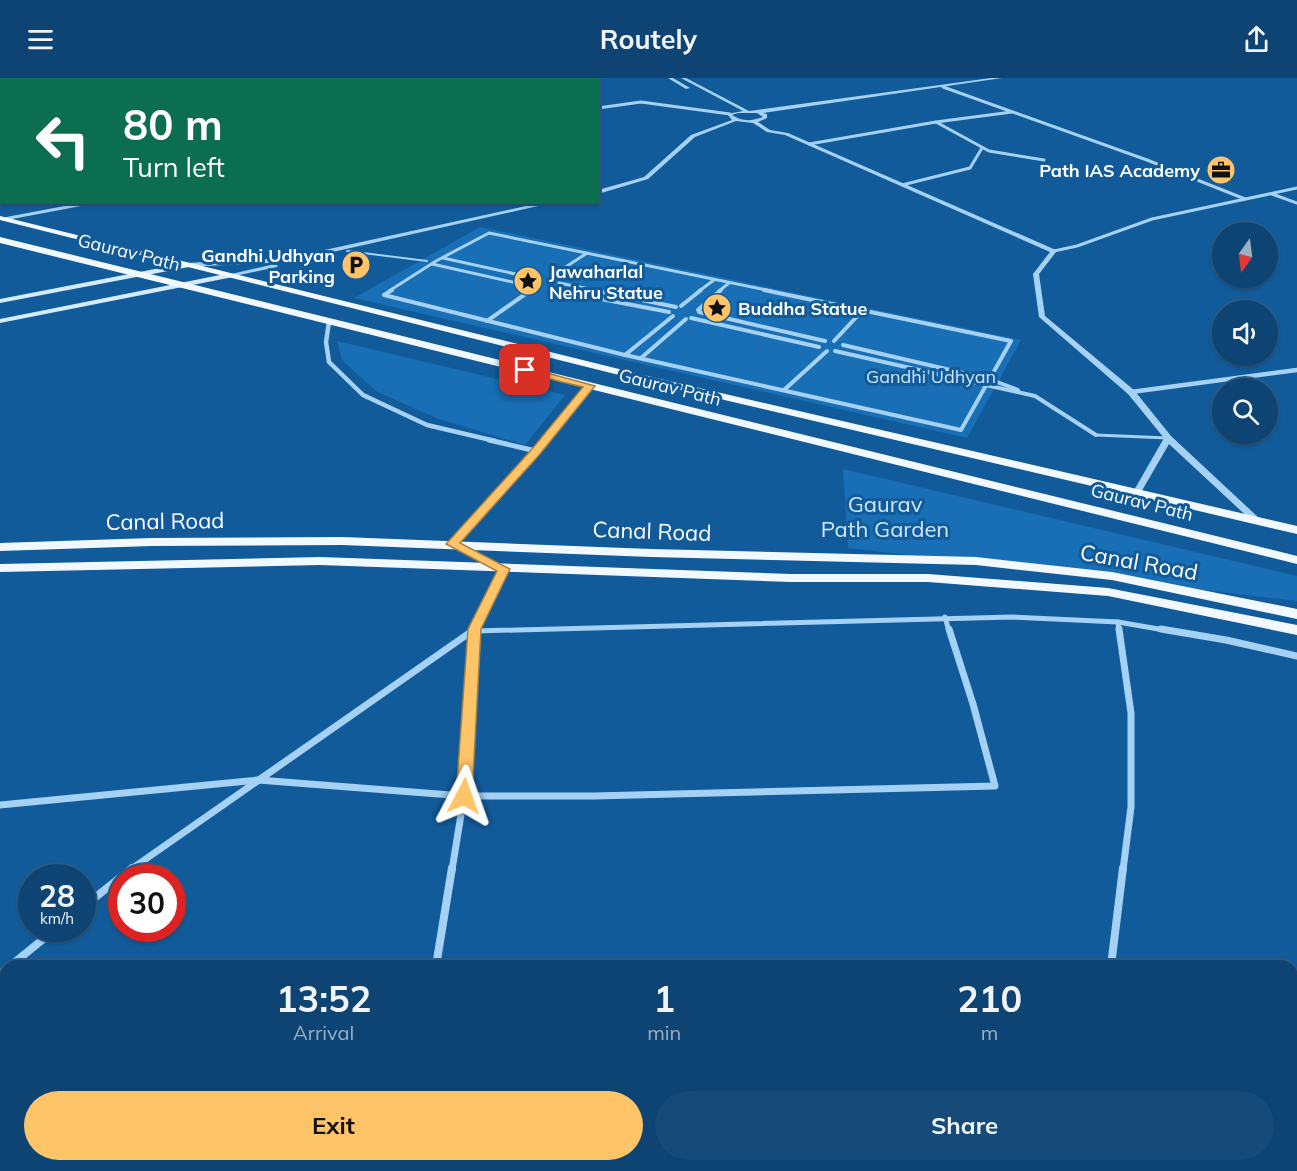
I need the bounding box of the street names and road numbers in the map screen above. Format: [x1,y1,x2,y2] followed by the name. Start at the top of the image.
[75,228,183,276] street label: Gaurav Path
[616,363,724,411] street label: Gaurav Path
[1088,478,1196,526] street label: Gaurav Path
[105,506,225,536] street label: Canal Road
[592,515,712,547] street label: Canal Road
[1078,538,1200,586] street label: Canal Road

